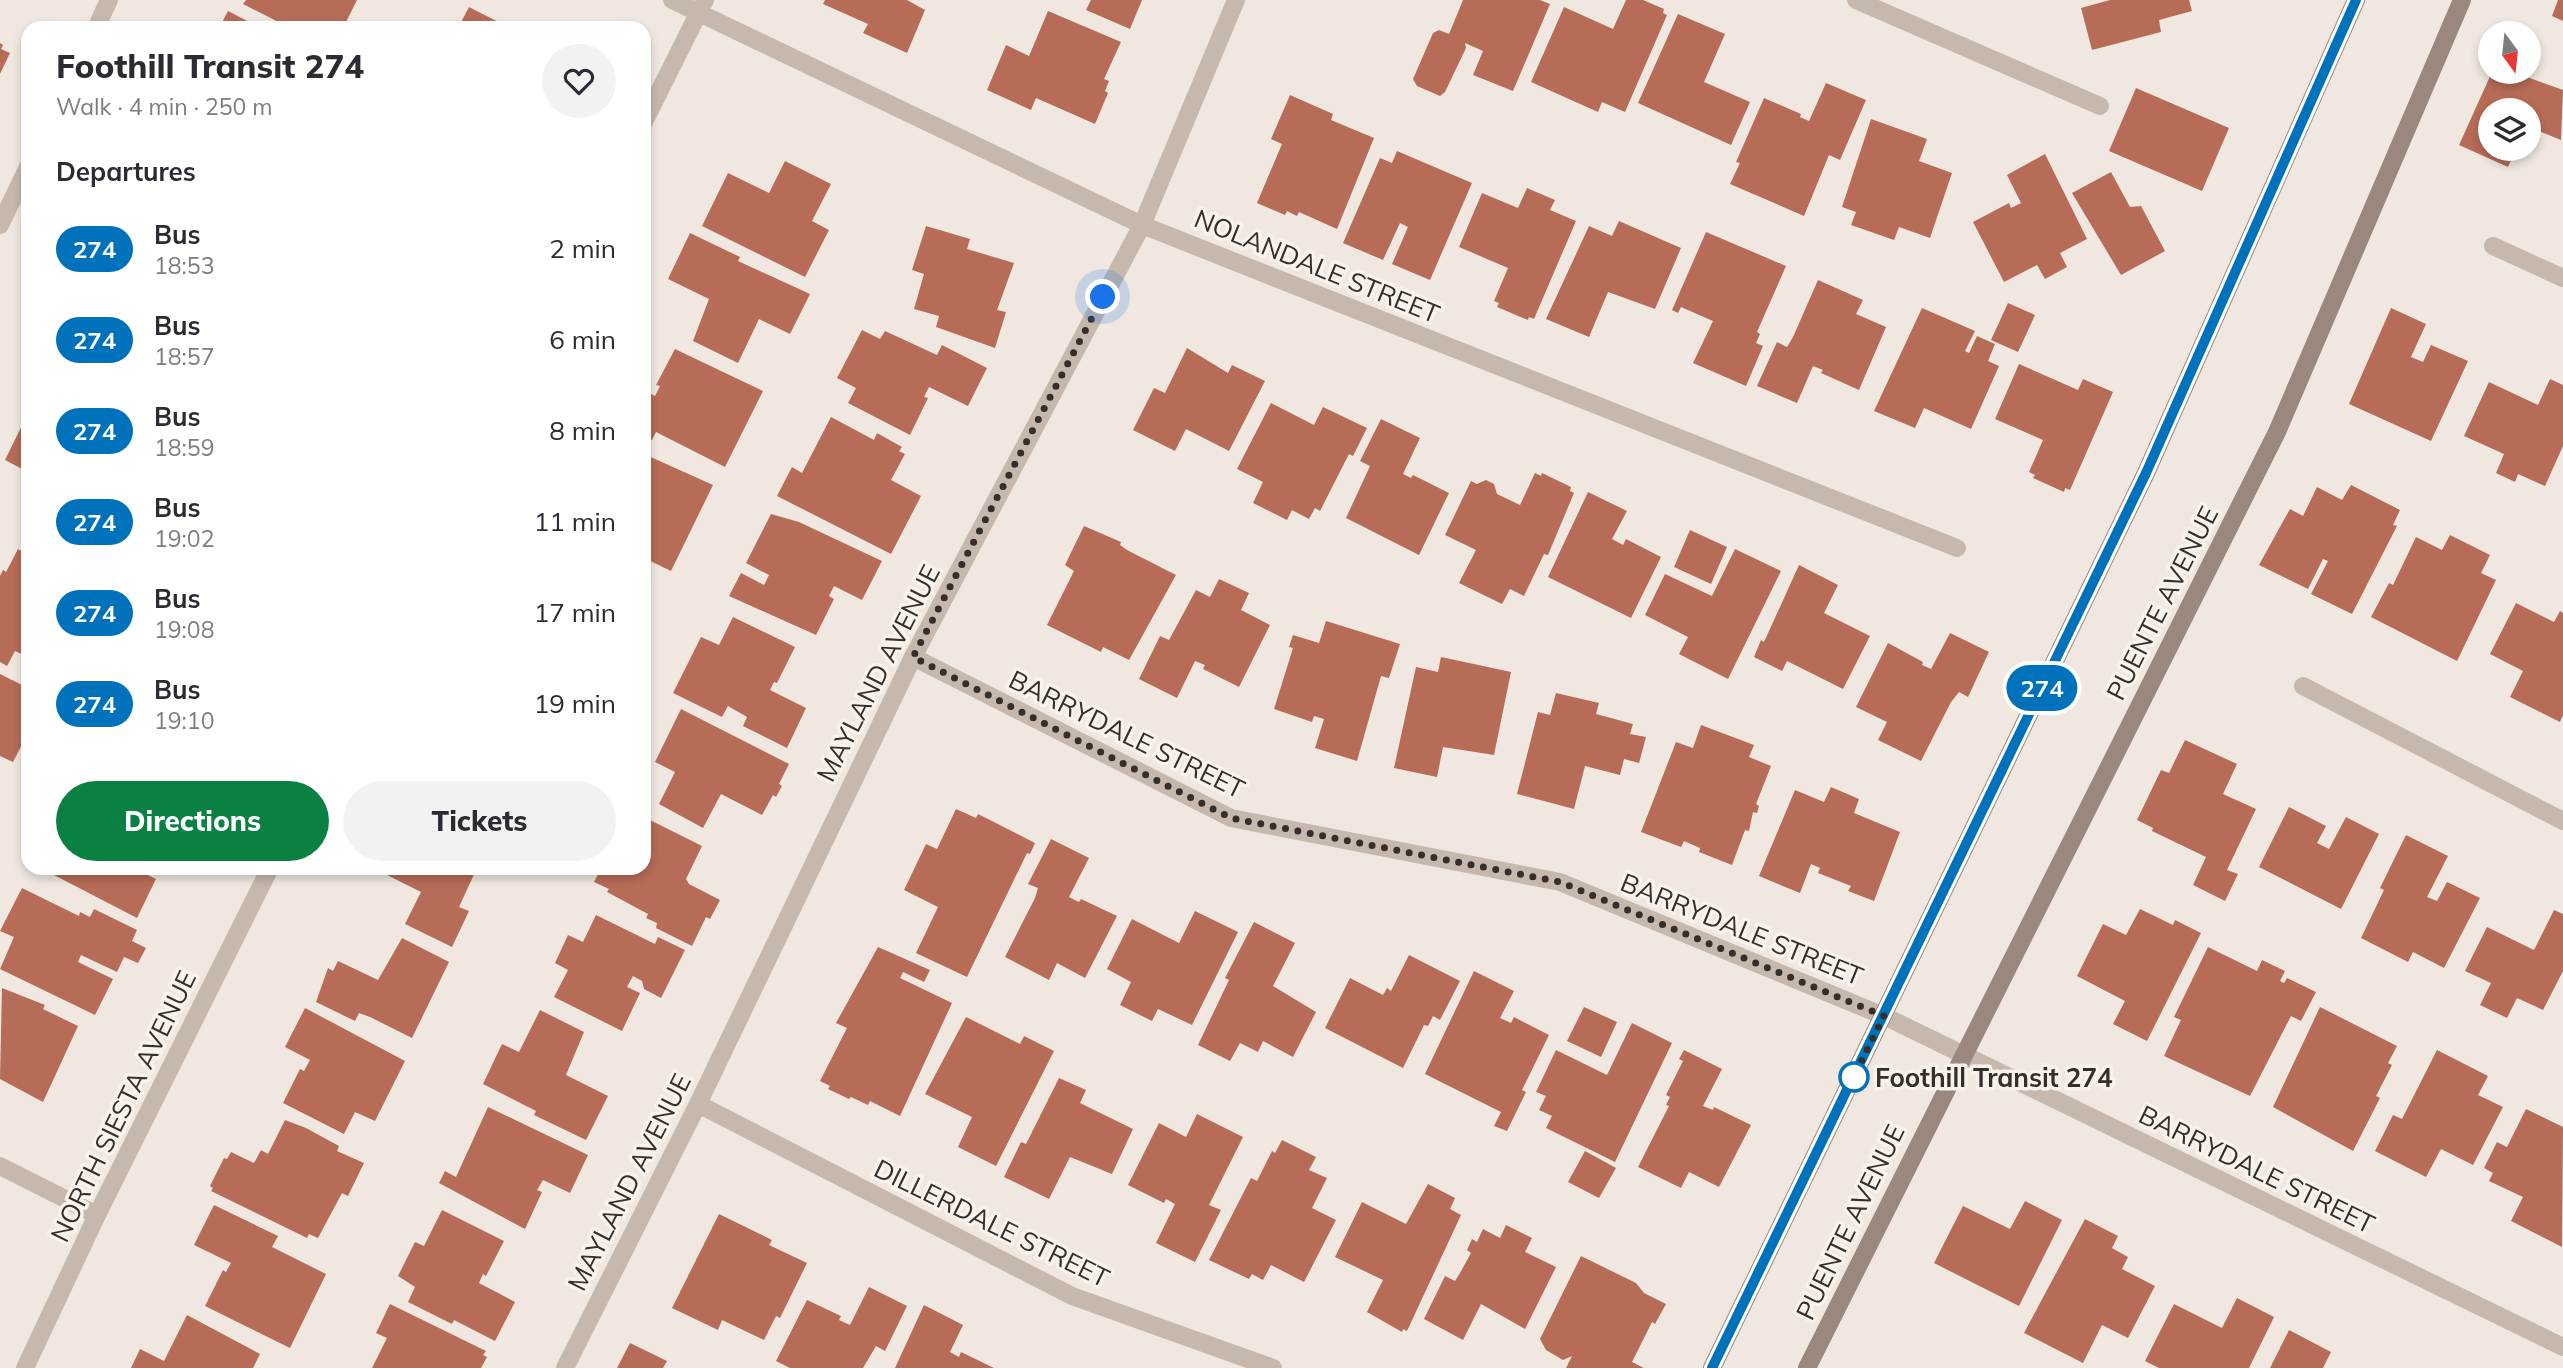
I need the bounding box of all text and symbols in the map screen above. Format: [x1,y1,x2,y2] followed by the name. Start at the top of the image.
[2478,21,2541,84] north arrow
[2478,21,2541,161] map controls
[542,44,616,118] button: heart
[56,45,364,86] text: Foothill Transit 274
[56,92,273,121] text: Walk · 4 min · 250 m
[2478,98,2541,161] button: layers
[56,155,196,188] text: Departures
[1190,202,1445,330] street label: NOLANDALE STREET
[154,218,200,251] text: Bus
[549,232,616,265] text: 2 min
[73,234,116,264] text: 274
[154,251,214,280] text: 18:53
[1085,279,1120,314] your location
[154,309,200,342] text: Bus
[549,323,616,356] text: 6 min
[73,325,116,355] text: 274
[154,342,214,371] text: 18:57
[154,400,200,433] text: Bus
[549,414,616,447] text: 8 min
[73,416,116,446] text: 274
[154,433,214,462] text: 18:59
[154,491,200,524] text: Bus
[2099,501,2225,705] street label: PUENTE AVENUE
[534,505,616,538] text: 11 min
[73,507,116,537] text: 274
[154,524,214,553] text: 19:02
[809,559,947,787] street label: MAYLAND AVENUE
[154,582,200,615] text: Bus
[534,596,616,629] text: 17 min
[73,598,116,628] text: 274
[154,615,214,644] text: 19:08
[1004,663,1251,806] street label: BARRYDALE STREET
[2002,665,2082,711] line badge: 274
[154,673,200,706] text: Bus
[2020,673,2064,703] text: 274
[534,687,616,720] text: 19 min
[73,689,116,719] text: 274
[154,706,214,735] text: 19:10
[56,781,329,861] button: Directions
[343,781,616,861] button: Tickets
[1616,865,1868,993] street label: BARRYDALE STREET
[43,965,203,1247] street label: NORTH SIESTA AVENUE
[1875,1061,2113,1094] place label: Foothill Transit 274
[1839,1062,1869,1092] marker: Foothill Transit 274
[560,1068,698,1296] street label: MAYLAND AVENUE
[2134,1098,2381,1241] street label: BARRYDALE STREET
[1788,1119,1912,1325] street label: PUENTE AVENUE
[869,1152,1115,1294] street label: DILLERDALE STREET

